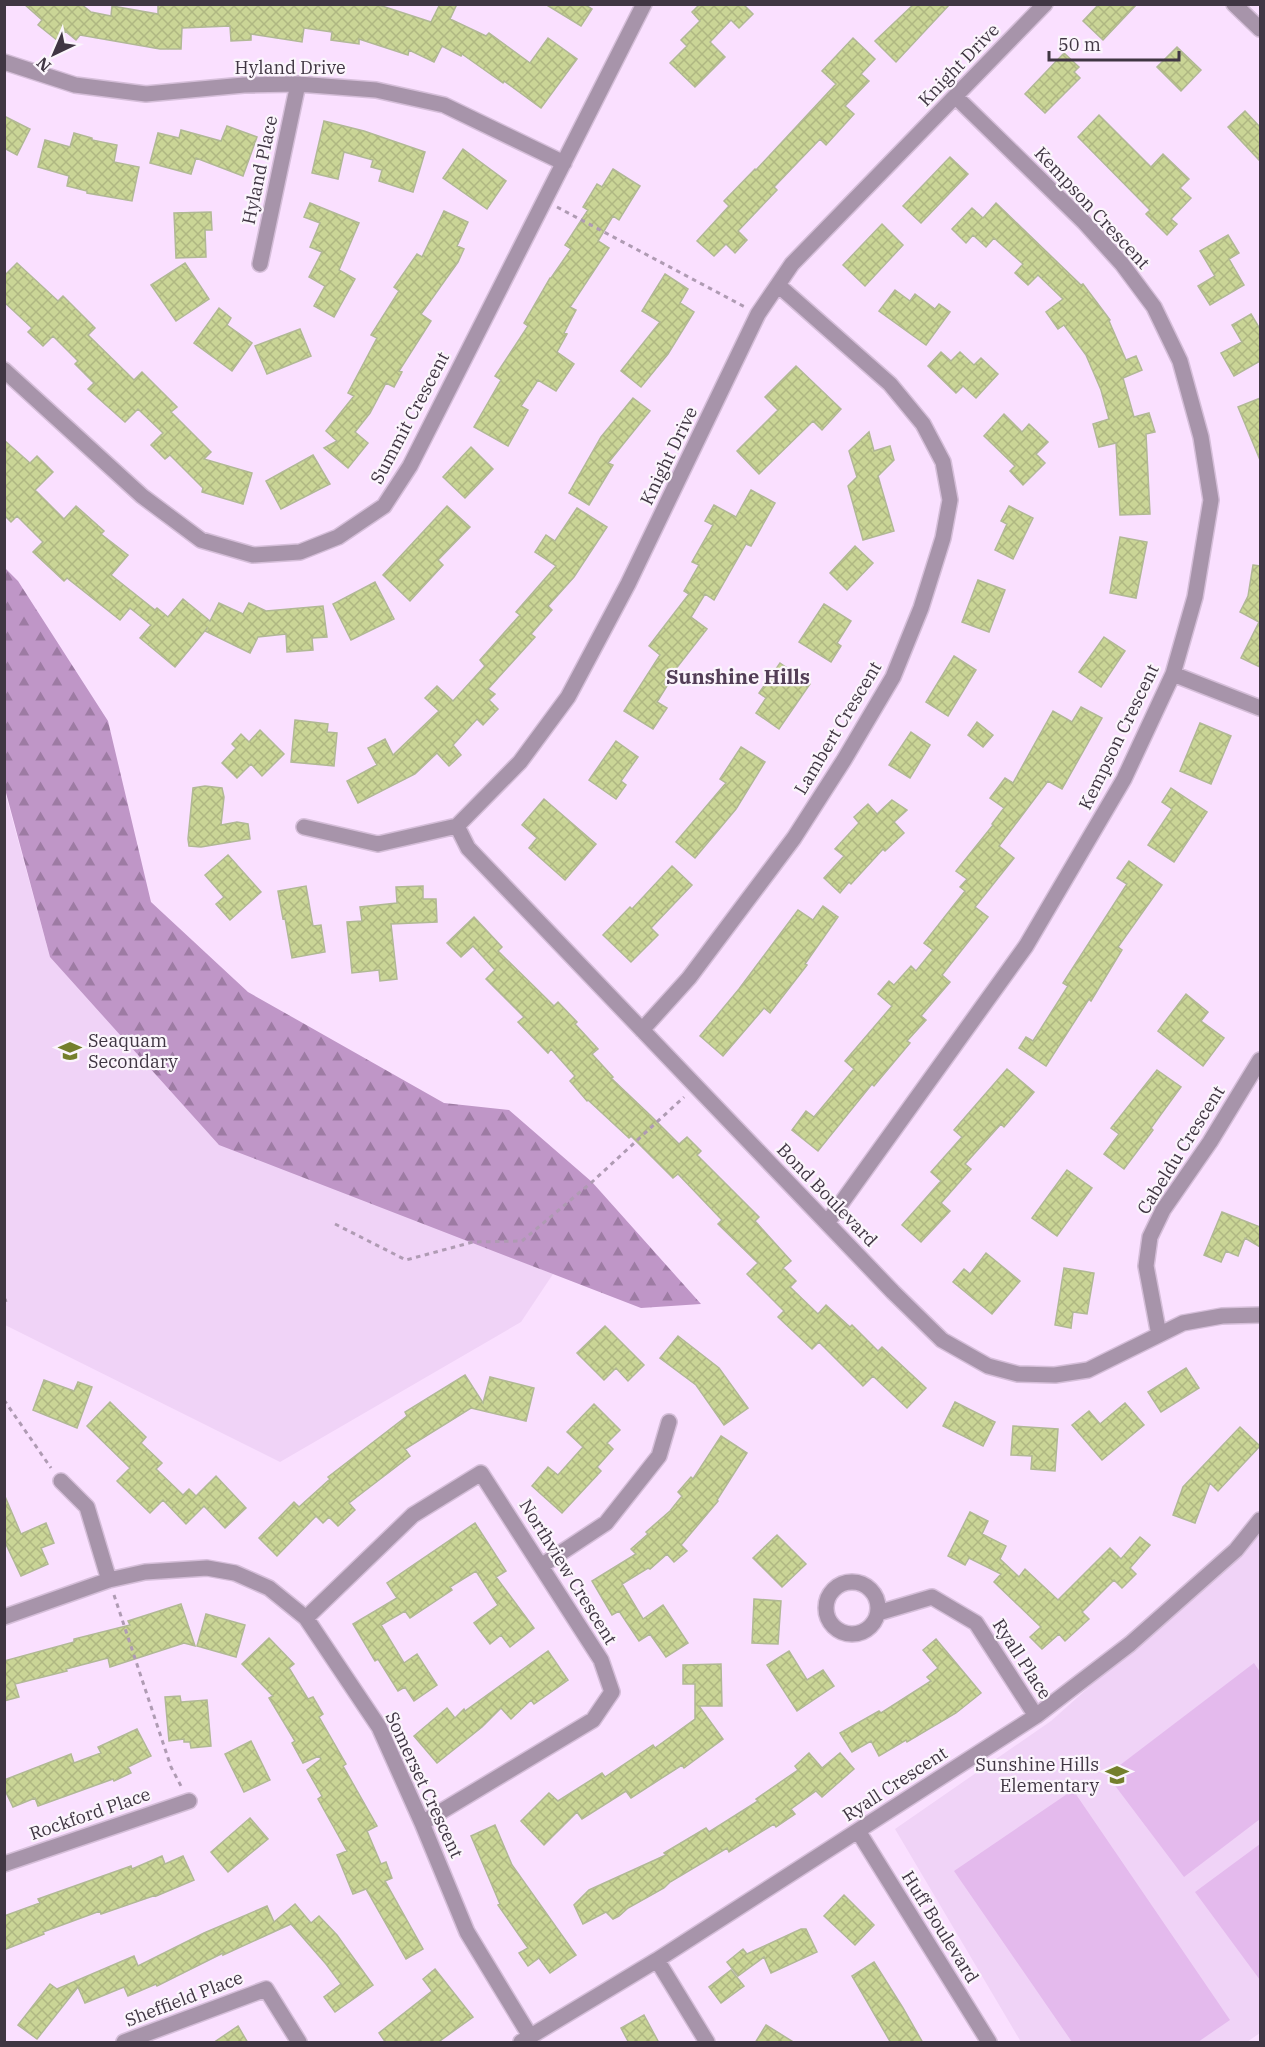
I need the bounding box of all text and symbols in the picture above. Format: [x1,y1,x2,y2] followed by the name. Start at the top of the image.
[913,18,1004,111] street label: Knight Drive
[24,24,84,84] north arrow
[1049,24,1180,62] scale bar
[1058,33,1101,56] text: 50 m
[32,53,55,76] text: N
[234,56,346,79] street label: Hyland Drive
[237,113,282,227] street label: Hyland Place
[1030,142,1155,274] street label: Kempson Crescent
[365,348,454,488] street label: Summit Crescent
[635,403,702,509] street label: Knight Drive
[789,657,886,799] street label: Lambert Crescent
[1073,660,1164,813] street label: Kempson Crescent
[666,663,810,690] district label: Sunshine Hills
[88,1029,178,1073] place label: Seaquam Secondary
[57,1038,83,1064] school or university icon: Seaquam Secondary
[1132,1081,1230,1219] street label: Cabeldu Crescent
[772,1138,883,1251] street label: Bond Boulevard
[514,1495,622,1649] street label: Northview Crescent
[988,1614,1057,1703] street label: Ryall Place
[380,1708,468,1862] street label: Somerset Crescent
[838,1741,952,1826] street label: Ryall Crescent
[975,1753,1099,1797] place label: Sunshine Hills Elementary
[1104,1762,1130,1788] school or university icon: Sunshine Hills Elementary
[26,1782,153,1845] street label: Rockford Place
[897,1866,984,1987] street label: Huff Boulevard
[122,1966,246,2032] street label: Sheffield Place

